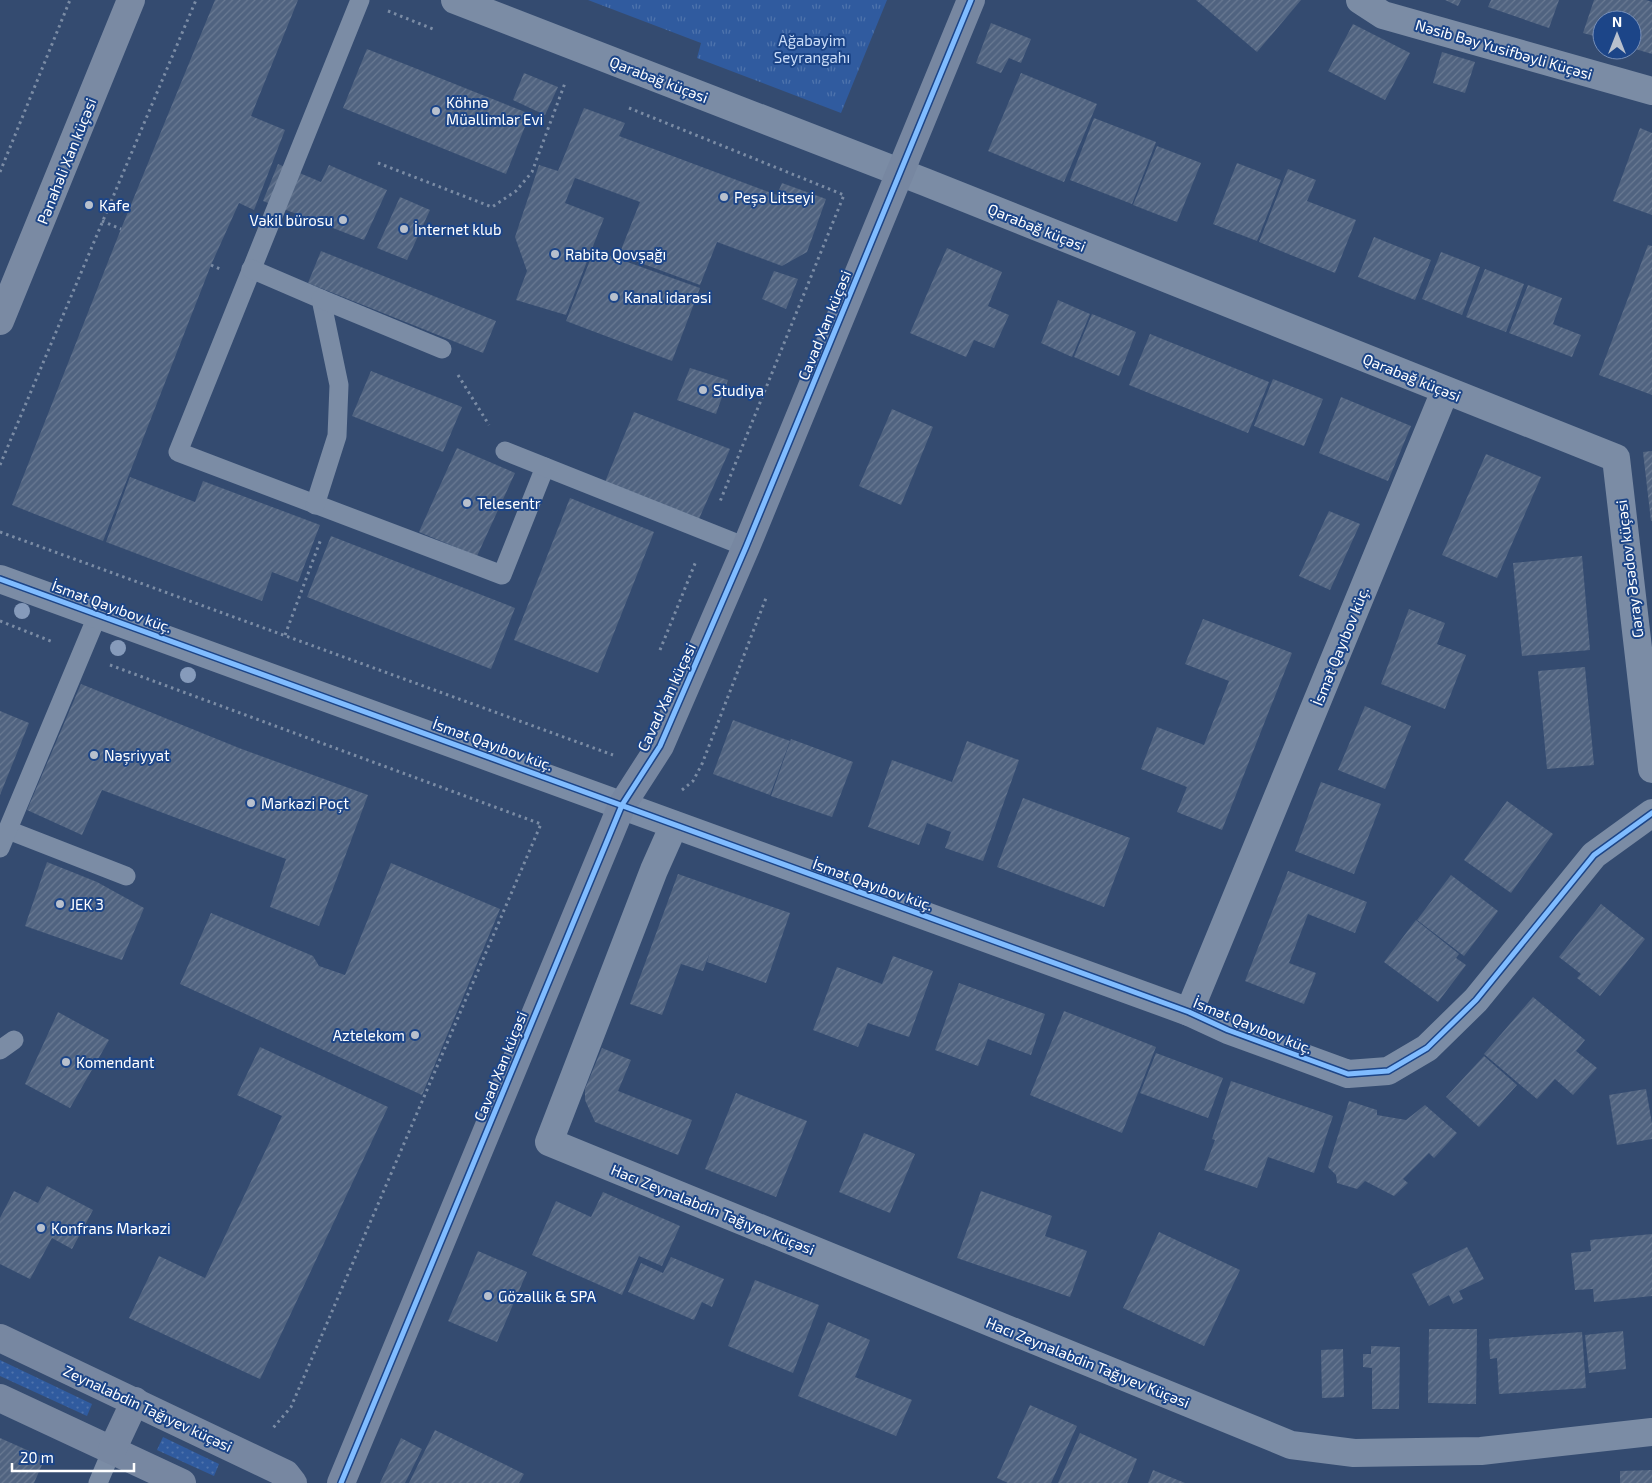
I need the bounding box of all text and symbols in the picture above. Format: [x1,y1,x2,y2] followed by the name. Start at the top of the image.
[1592,10,1642,60] north arrow
[1612,13,1622,30] text: N
[1413,15,1595,84] street label: Nəsib Bəy Yusifbəyli Küçəsi
[774,31,850,66] park label: Ağabəyim Seyrangahı
[607,52,711,107] street label: Qarabağ küçəsi
[446,93,543,128] place label: Köhnə Müəllimlər Evi
[32,95,100,227] street label: Pənahəli Xan küçəsi
[430,105,442,117] marker: Köhnə Müəllimlər Evi
[734,188,814,207] place label: Peşə Litseyi
[718,191,730,203] marker: Peşə Litseyi
[99,196,130,214] place label: Kafe
[83,199,95,211] marker: Kafe
[985,199,1089,256] street label: Qarabağ küçəsi
[249,211,333,229] place label: Vəkil bürosu
[337,214,349,226] marker: Vəkil bürosu
[414,220,501,238] place label: İnternet klub
[398,223,410,235] marker: İnternet klub
[565,245,666,264] place label: Rabitə Qovşağı
[549,248,561,260] marker: Rabitə Qovşağı
[794,267,855,383] street label: Cavad Xan küçəsi
[624,288,711,306] place label: Kanal idarəsi
[608,291,620,303] marker: Kanal idarəsi
[1360,349,1464,406] street label: Qarabağ küçəsi
[713,381,764,399] place label: Studiya
[697,384,709,396] marker: Studiya
[477,494,541,512] place label: Telesentr
[461,497,473,509] marker: Telesentr
[1612,499,1647,639] street label: Gəray Əsədov küçəsi
[49,576,175,637] street label: İsmət Qayıbov küç.
[1308,584,1373,708] street label: İsmət Qayıbov küç.
[633,640,700,754] street label: Cavad Xan küçəsi
[430,714,556,775] street label: İsmət Qayıbov küç.
[104,746,170,765] place label: Nəşriyyat
[88,749,100,761] marker: Nəşriyyat
[261,794,349,813] place label: Mərkəzi Poçt
[245,797,257,809] marker: Mərkəzi Poçt
[810,854,936,915] street label: İsmət Qayıbov küç.
[70,895,104,913] place label: JEK 3
[54,898,66,910] marker: JEK 3
[1191,993,1315,1058] street label: İsmət Qayıbov küç.
[470,1008,531,1124] street label: Cavad Xan küçəsi
[333,1026,405,1044] place label: Aztelekom
[409,1029,421,1041] marker: Aztelekom
[76,1053,155,1071] place label: Komendant
[60,1056,72,1068] marker: Komendant
[608,1160,817,1259] street label: Hacı Zeynalabdin Tağıyev Küçəsi
[51,1219,171,1237] place label: Konfrans Mərkəzi
[35,1222,47,1234] marker: Konfrans Mərkəzi
[498,1287,597,1305] place label: Gözəllik & SPA
[482,1290,494,1302] marker: Gözəllik & SPA
[983,1313,1192,1412] street label: Hacı Zeynalabdin Tağıyev Küçəsi
[60,1361,235,1456] street label: Zeynalabdin Tağıyev küçəsi
[12,1440,135,1472] scale bar
[20,1448,54,1466] text: 20 m

